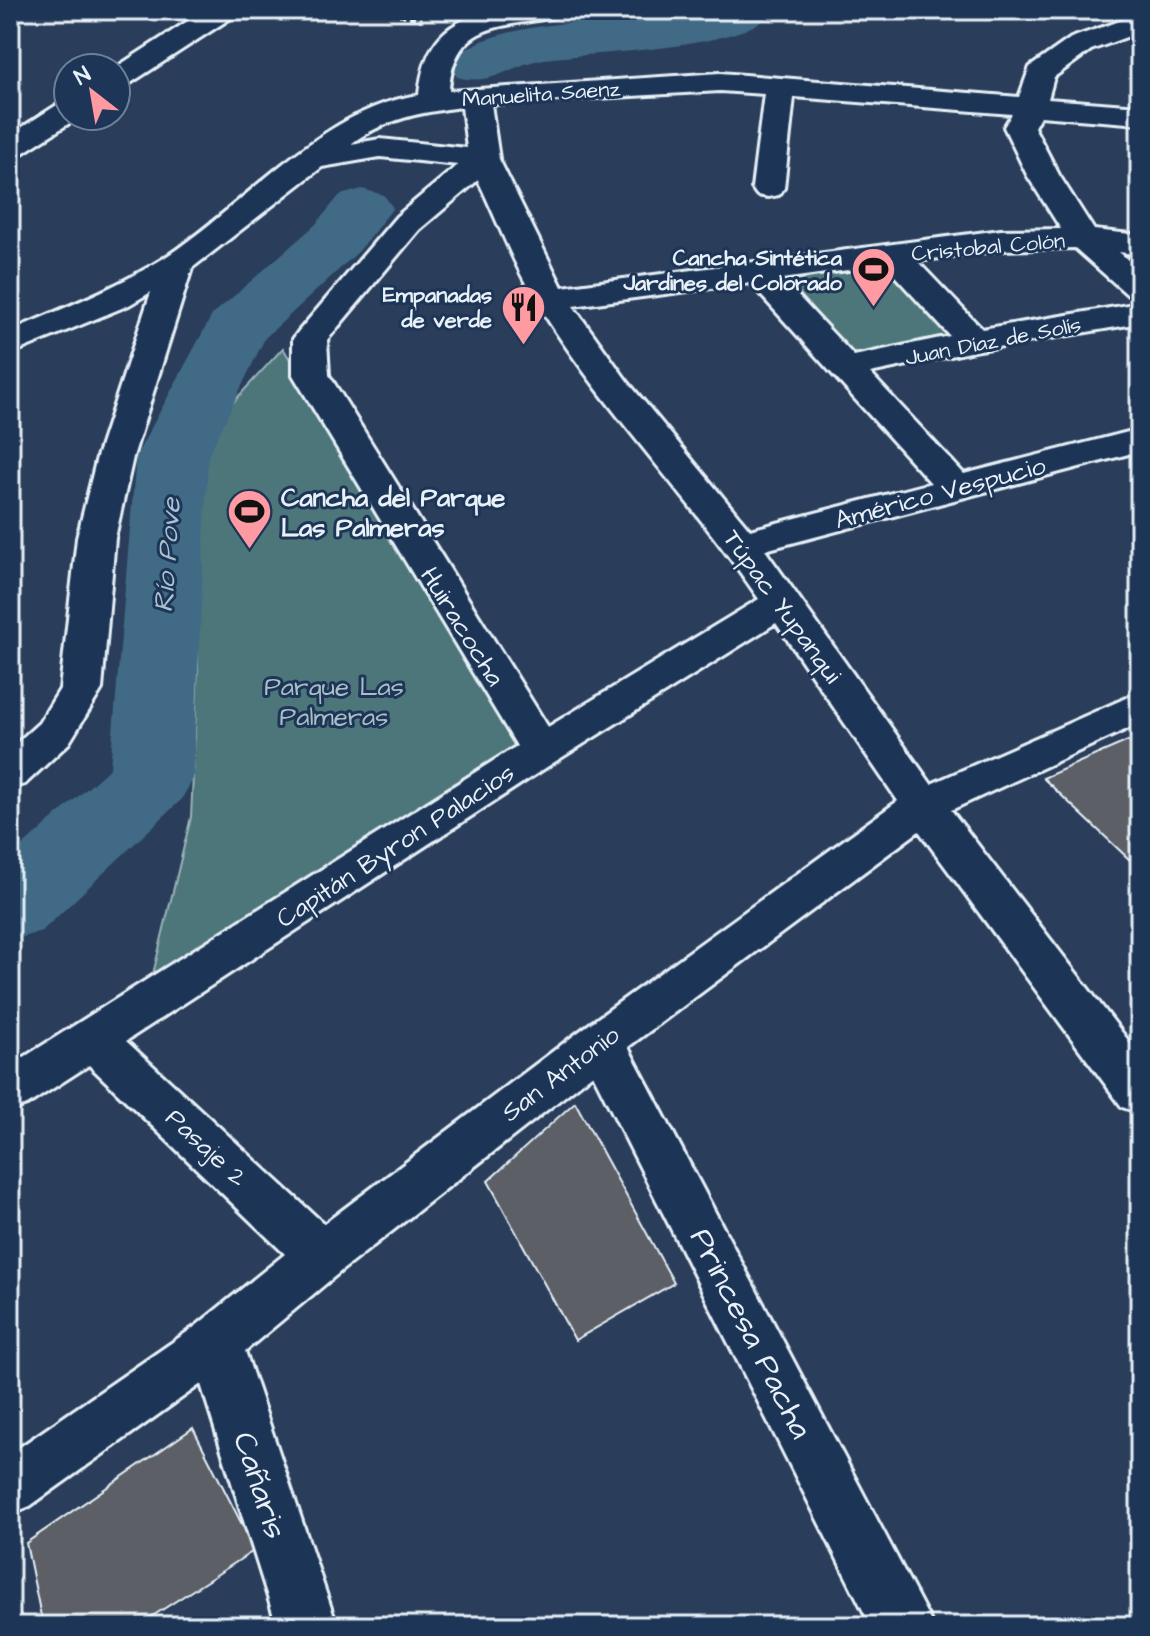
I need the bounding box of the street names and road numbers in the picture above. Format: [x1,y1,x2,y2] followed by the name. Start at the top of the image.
[461,74,621,115] street label: Manuelita Saenz
[910,225,1066,270] street label: Cristobal Colón
[903,309,1084,374] street label: Juan Díaz de Solís
[831,447,1050,538] street label: Américo Vespucio
[714,522,850,691] street label: Túpac Yupanqui
[411,560,513,693] street label: Huiracocha
[269,755,523,938] street label: Capitán Byron Palacios
[494,1017,628,1130] street label: San Antonio
[157,1100,255,1195] street label: Pasaje 2
[678,1221,823,1447] street label: Princesa Pacha
[221,1426,298,1545] street label: Cañaris

